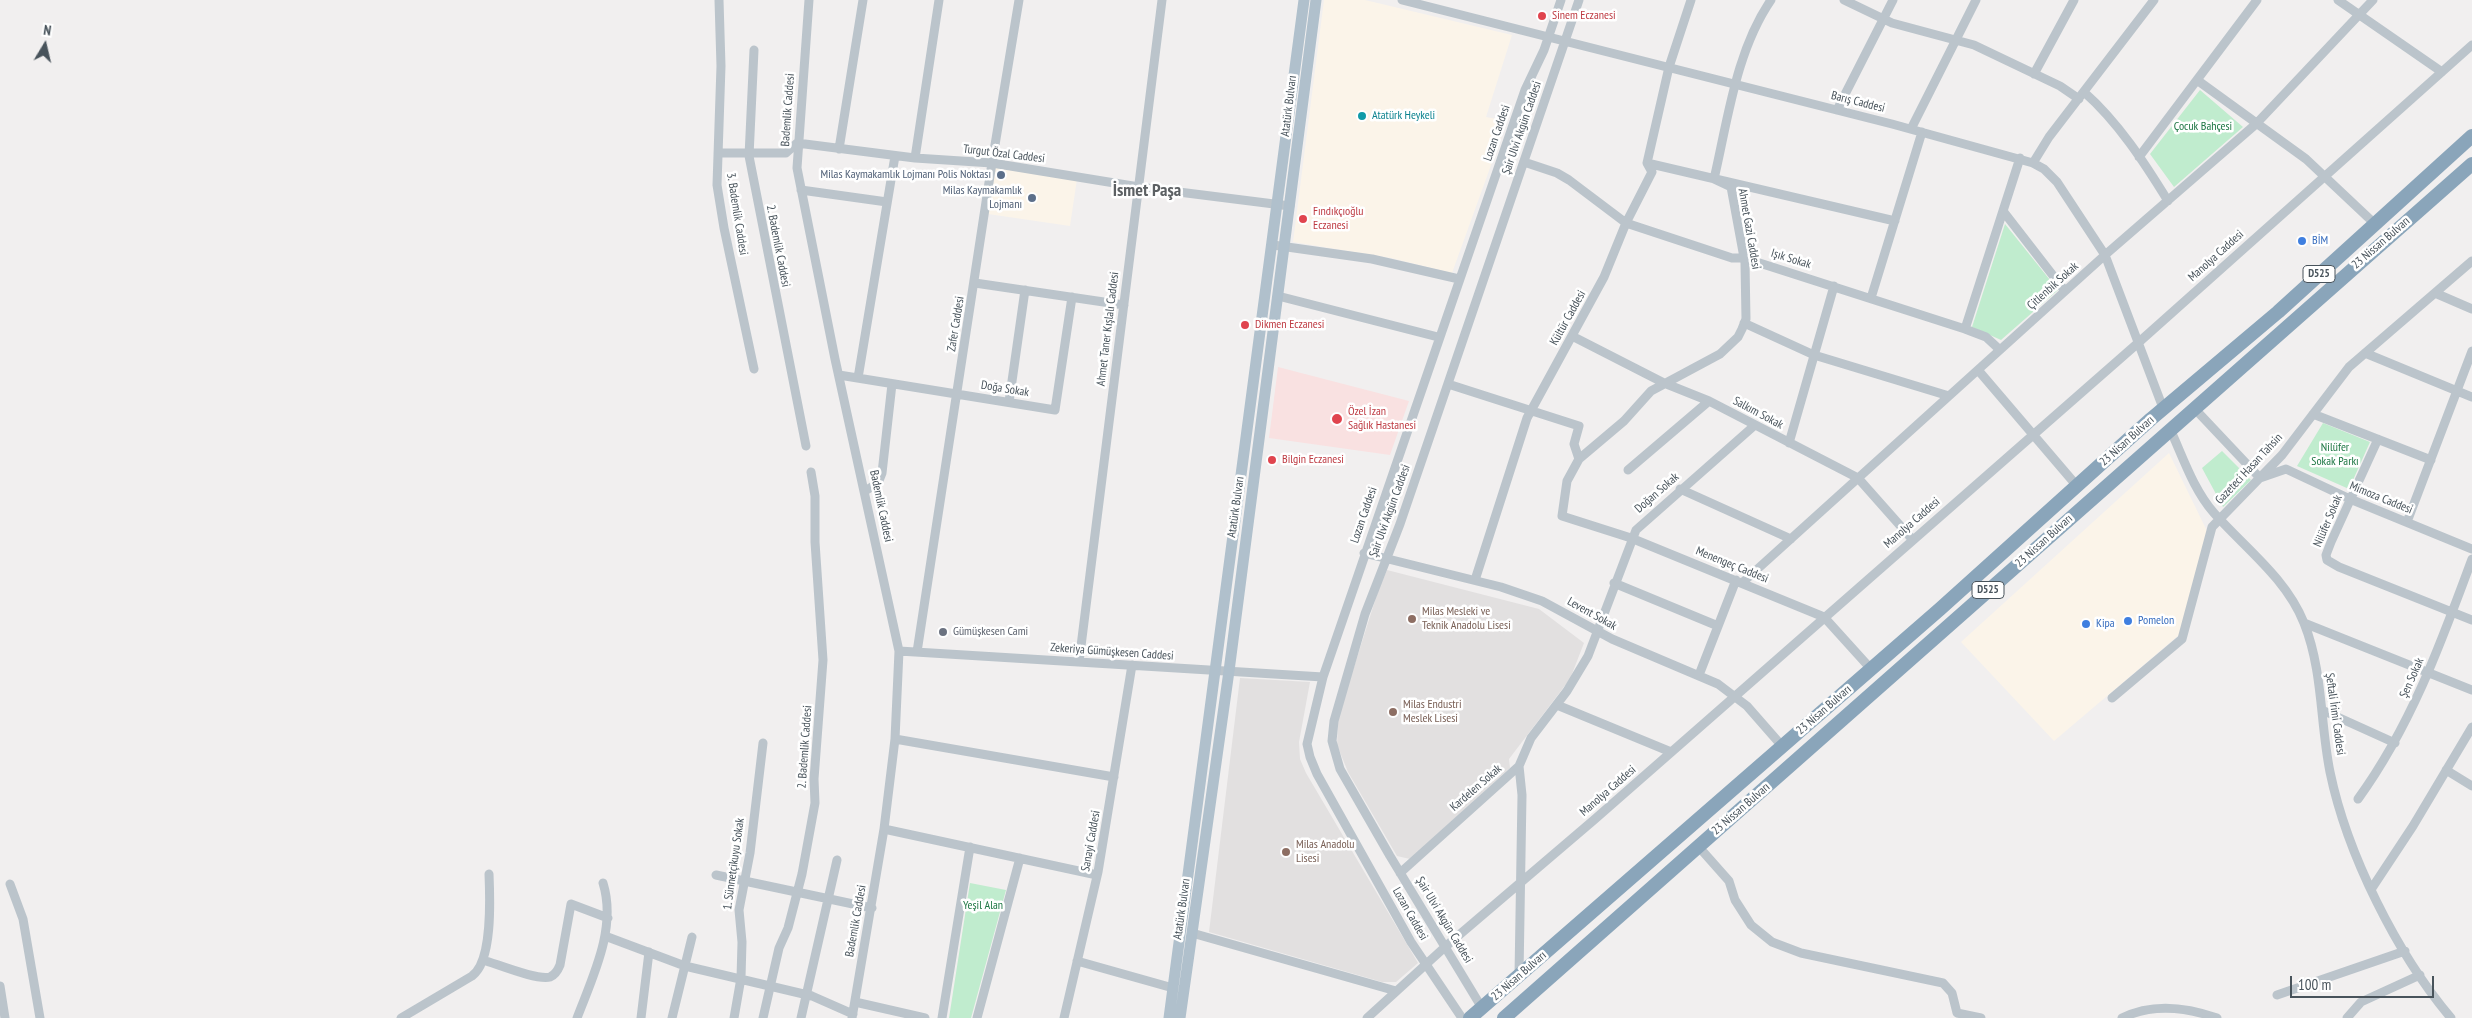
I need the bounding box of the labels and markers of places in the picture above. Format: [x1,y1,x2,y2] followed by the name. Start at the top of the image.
[1552,9,1616,23] place label: Sinem Eczanesi
[1536,10,1548,22] marker: Sinem Eczanesi
[1372,109,1435,123] place label: Atatürk Heykeli
[1356,110,1368,122] marker: Atatürk Heykeli
[821,168,991,182] place label: Milas Kaymakamlık Lojmanı Polis Noktası
[995,169,1007,181] marker: Milas Kaymakamlık Lojmanı Polis Noktası
[943,184,1022,212] place label: Milas Kaymakamlık Lojmanı
[1026,192,1038,204] marker: Milas Kaymakamlık Lojmanı
[1313,205,1363,233] place label: Fındıkçıoğlu Eczanesi
[1297,213,1309,225] marker: Fındıkçıoğlu Eczanesi
[2312,234,2328,248] place label: BİM
[2296,235,2308,247] marker: BİM
[1255,318,1324,332] place label: Dikmen Eczanesi
[1239,319,1251,331] marker: Dikmen Eczanesi
[1348,405,1416,433] place label: Özel İzan Sağlık Hastanesi
[1330,412,1344,426] marker: Özel İzan Sağlık Hastanesi
[1282,453,1344,467] place label: Bilgin Eczanesi
[1266,454,1278,466] marker: Bilgin Eczanesi
[1422,605,1511,633] place label: Milas Mesleki ve Teknik Anadolu Lisesi
[1406,613,1418,625] marker: Milas Mesleki ve Teknik Anadolu Lisesi
[2138,614,2174,628] place label: Pomelon
[2122,615,2134,627] marker: Pomelon
[2096,617,2115,631] place label: Kipa
[2080,618,2092,630] marker: Kipa
[953,625,1028,639] place label: Gümüşkesen Cami
[937,626,949,638] marker: Gümüşkesen Cami
[1403,698,1462,726] place label: Milas Endustri Meslek Lisesi
[1387,706,1399,718] marker: Milas Endustri Meslek Lisesi
[1296,838,1355,866] place label: Milas Anadolu Lisesi
[1280,846,1292,858] marker: Milas Anadolu Lisesi

